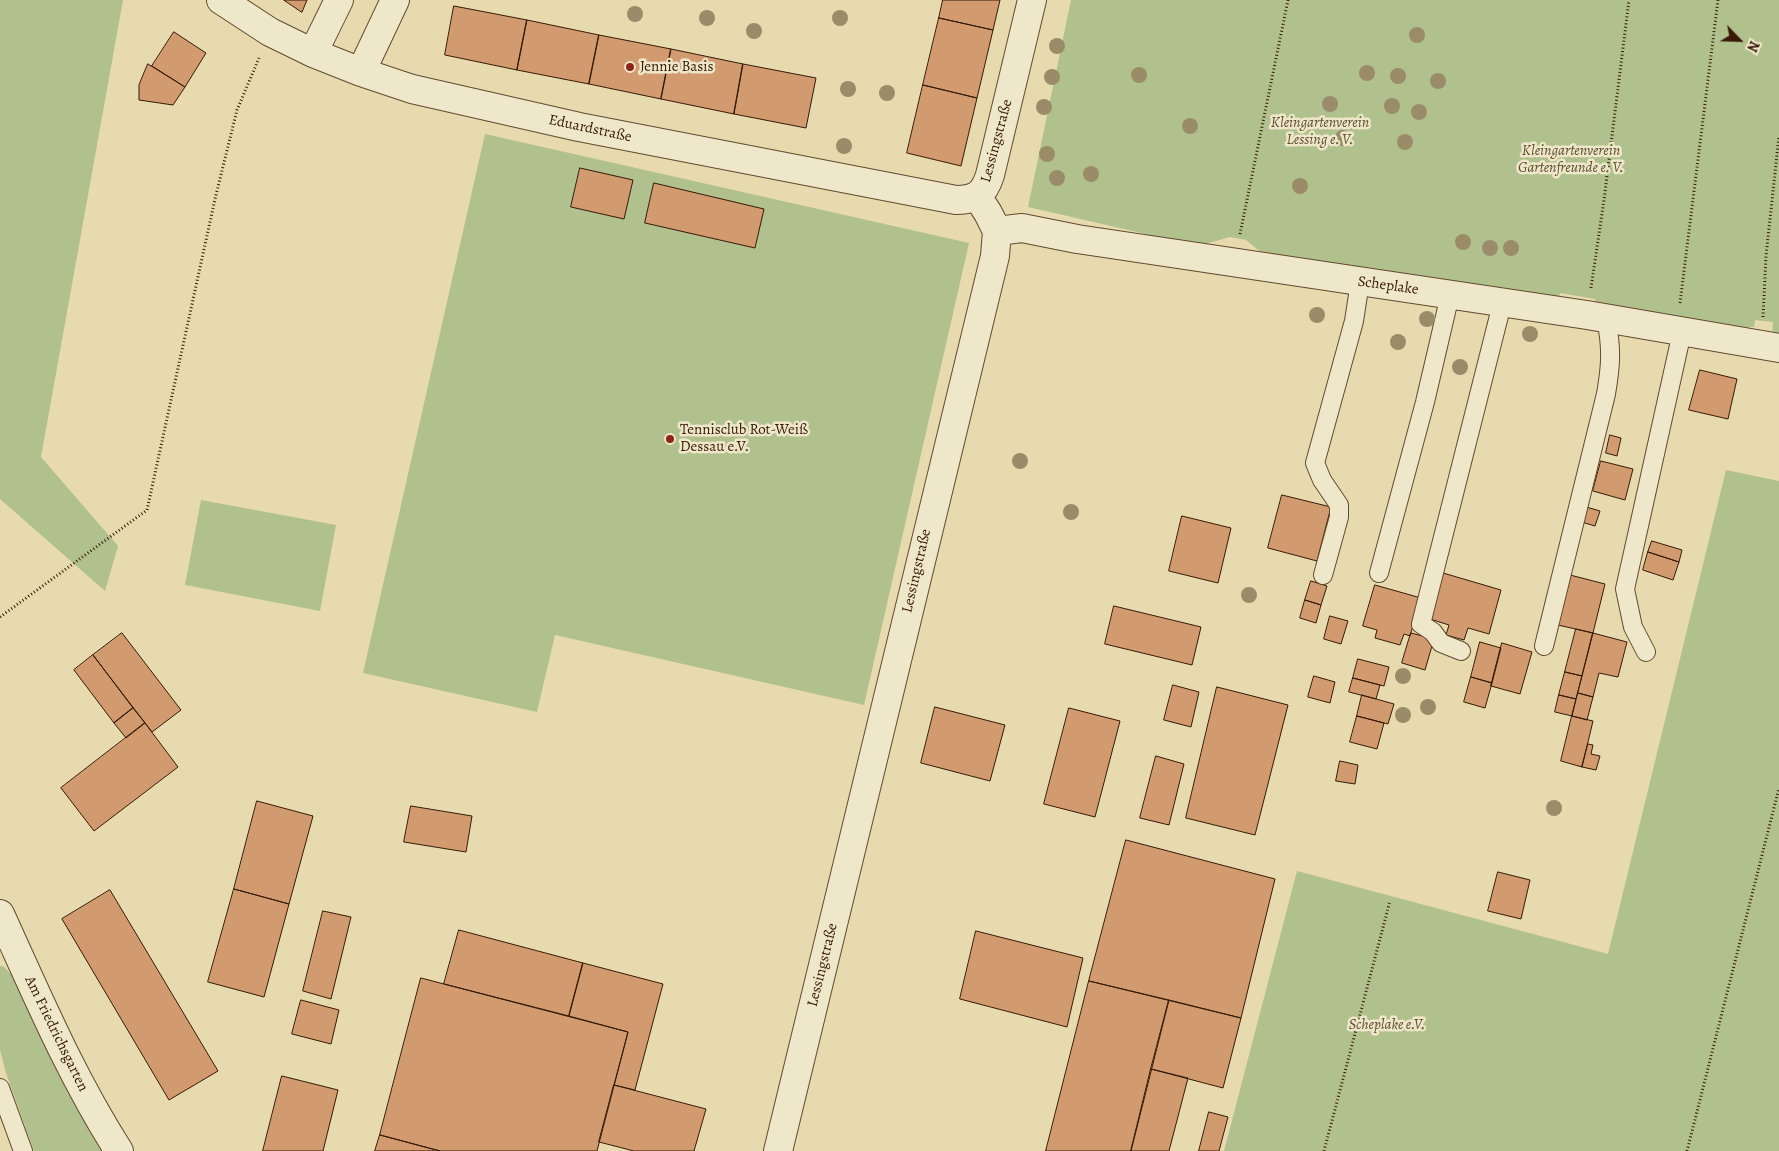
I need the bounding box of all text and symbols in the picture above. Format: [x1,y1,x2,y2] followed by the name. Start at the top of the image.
[1714,15,1764,65] north arrow
[1742,38,1764,55] text: N
[640,58,714,76] place label: Jennie Basis
[624,61,636,73] marker: Jennie Basis
[977,97,1017,185] street label: Lessingstraße
[547,111,633,147] street label: Eduardstraße
[1271,114,1369,149] park label: Kleingartenverein Lessing e. V.
[1518,142,1624,177] park label: Kleingartenverein Gartenfreunde e. V.
[1356,273,1420,299] street label: Scheplake
[680,421,808,456] place label: Tennisclub Rot-Weiß Dessau e.V.
[664,433,676,445] marker: Tennisclub Rot-Weiß Dessau e.V.
[899,527,935,615] street label: Lessingstraße
[804,921,842,1009] street label: Lessingstraße
[20,973,92,1095] street label: Am Friedrichsgarten
[1349,1016,1425,1034] park label: Scheplake e.V.

